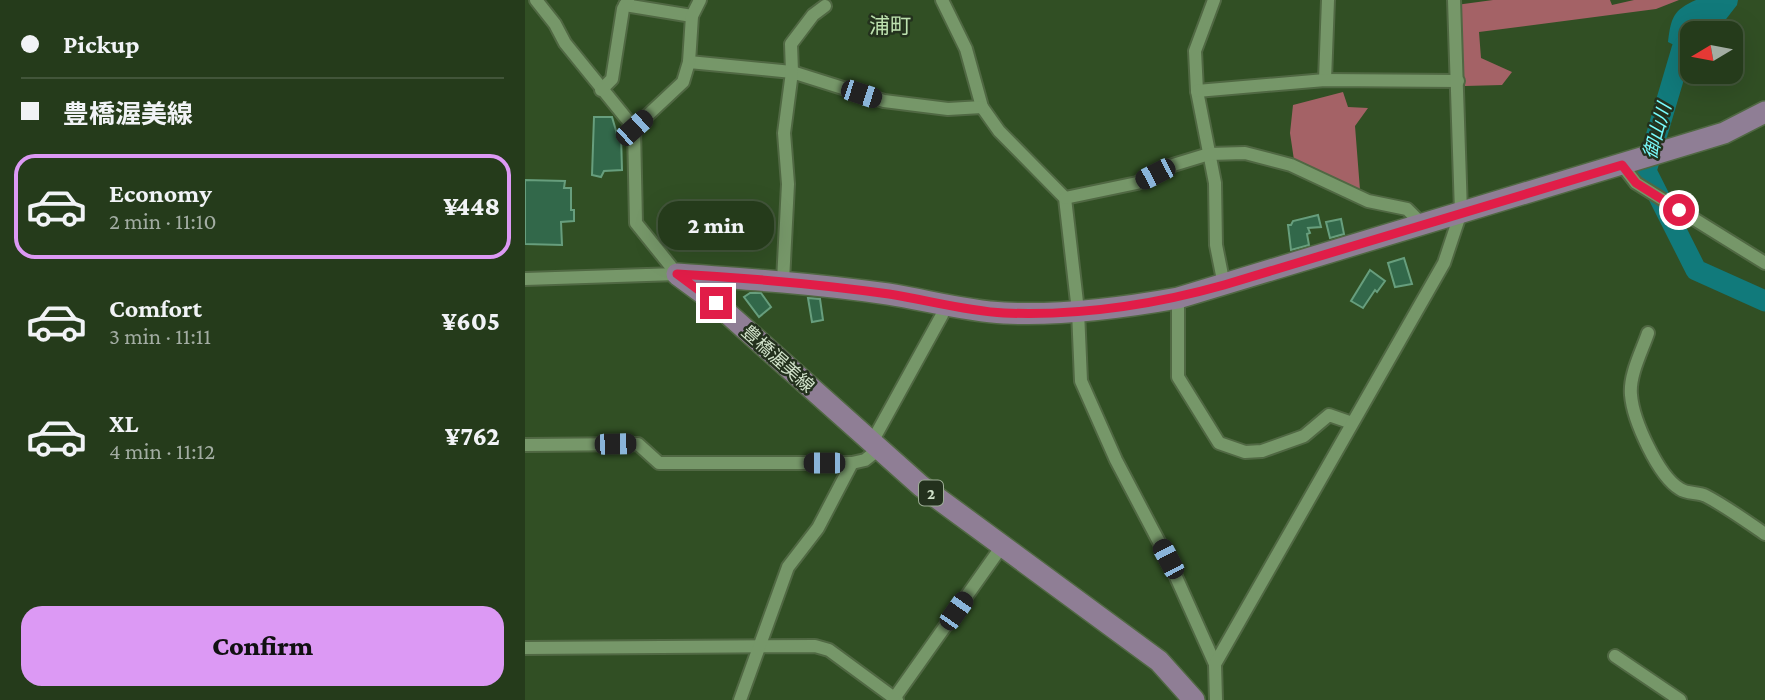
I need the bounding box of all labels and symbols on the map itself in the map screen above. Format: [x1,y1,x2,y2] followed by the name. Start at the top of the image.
[869,14,911,38] district label: 浦町
[1680,21,1743,84] north arrow
[838,78,885,110] car
[1639,99,1675,161] water label: 御山川
[612,106,657,150] car
[1132,155,1179,193] car
[1663,194,1695,226] route start
[658,202,774,250] callout: 2 min
[700,287,732,319] route end
[738,321,818,397] street label: 豊橋渥美線
[594,433,637,455] car
[804,453,846,474] car
[919,480,943,506] road number: 2
[1149,536,1188,582] car
[936,588,977,634] car

